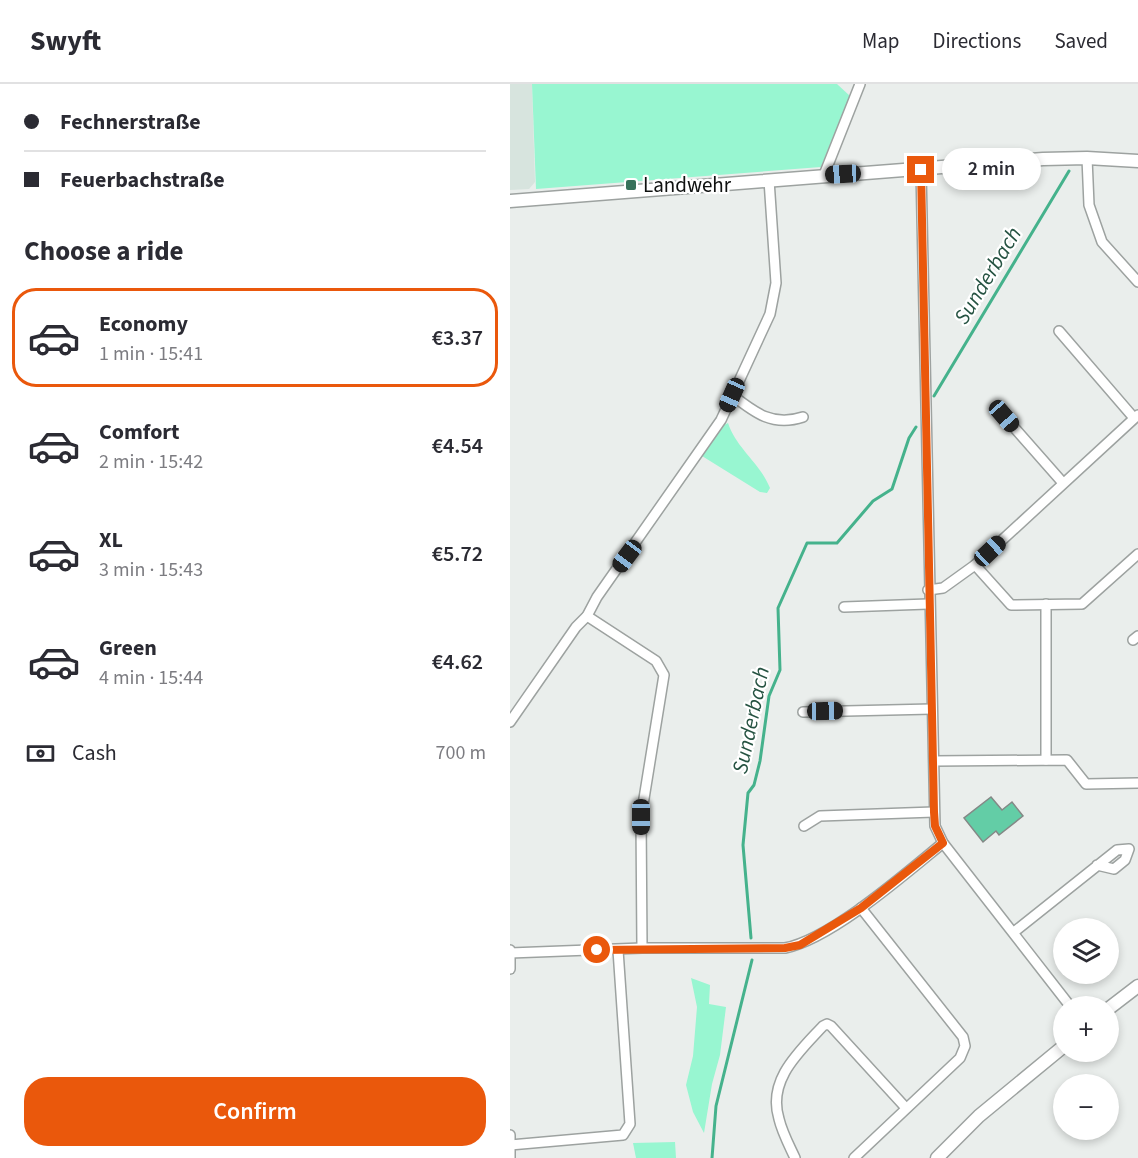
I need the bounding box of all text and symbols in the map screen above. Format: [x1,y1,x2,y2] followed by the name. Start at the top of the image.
[30,21,101,61] text: Swyft
[862,26,900,56] text: Map
[933,26,1021,56] text: Directions
[1054,26,1108,56] text: Saved
[60,106,201,138] text: Fechnerstraße
[942,149,1041,191] callout: 2 min
[968,155,1015,183] text: 2 min
[907,156,934,183] route end
[60,164,225,196] text: Feuerbachstraße
[825,164,861,184] car
[643,170,732,200] place label: Landwehr
[624,178,638,192] marker: Landwehr
[946,221,1030,330] water label: Sunderbach
[24,232,184,271] text: Choose a ride
[99,308,188,340] text: Economy
[27,311,81,365] icon: car
[432,322,483,354] text: €3.37
[99,340,203,368] text: 1 min · 15:41
[716,375,748,415] car
[985,397,1023,435] car
[99,416,180,448] text: Comfort
[27,419,81,473] icon: car
[432,430,483,462] text: €4.54
[99,448,203,476] text: 2 min · 15:42
[99,524,123,556] text: XL
[27,527,81,581] icon: car
[971,532,1009,570] car
[609,536,645,576] car
[432,538,483,570] text: €5.72
[99,556,203,584] text: 3 min · 15:43
[99,632,157,664] text: Green
[27,635,81,689] icon: car
[432,646,483,678] text: €4.62
[99,664,203,692] text: 4 min · 15:44
[724,664,778,777] water label: Sunderbach
[807,702,843,720] car
[24,737,57,770] icon: cash
[72,737,117,769] text: Cash
[436,739,486,767] text: 700 m
[632,799,650,835] car
[1053,918,1119,1140] map controls
[1053,918,1119,984] button: layers
[583,936,610,963] route start
[1053,996,1119,1062] button: +
[1053,1074,1119,1140] button: −
[24,1077,486,1146] button: Confirm

